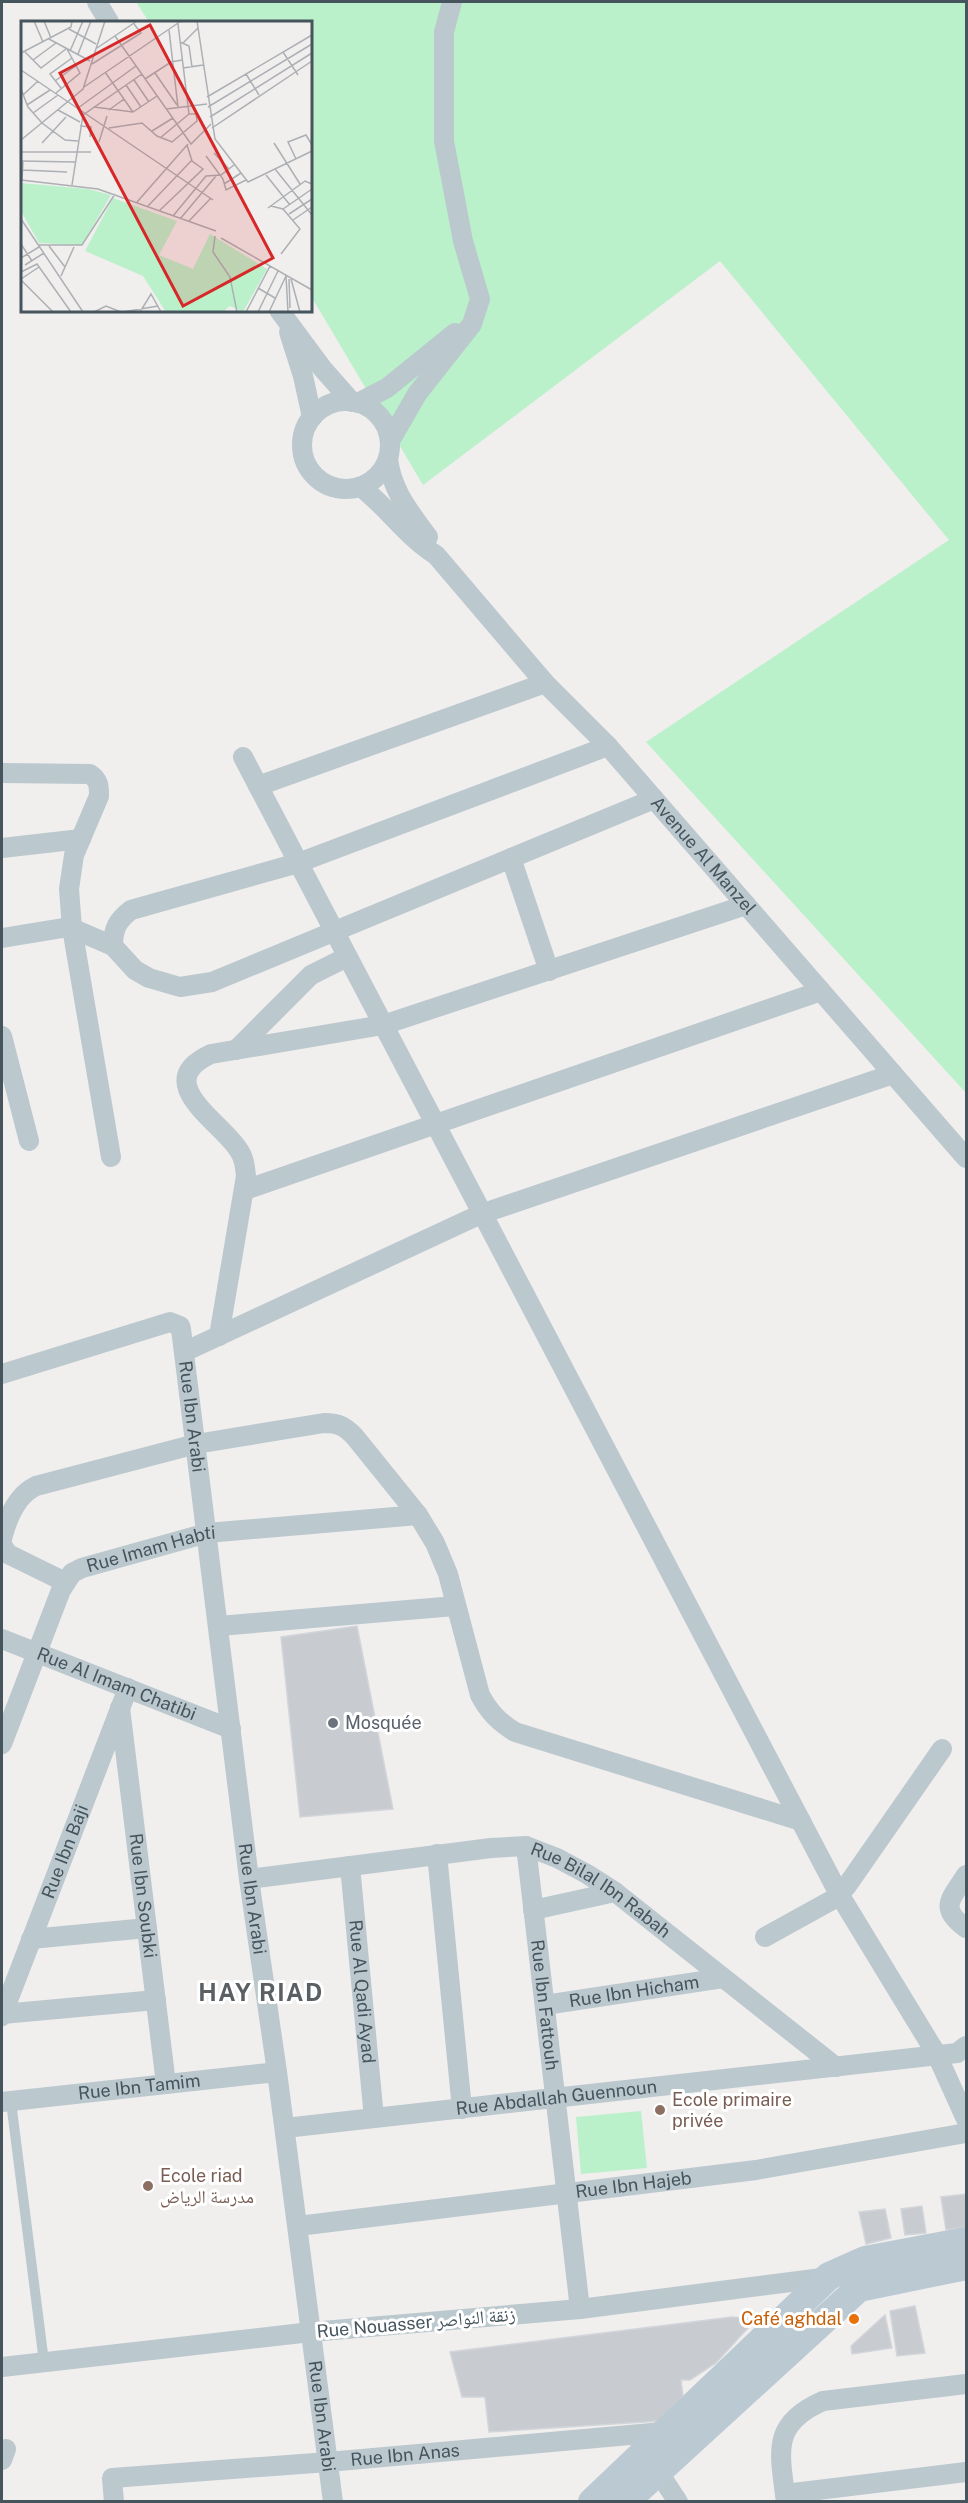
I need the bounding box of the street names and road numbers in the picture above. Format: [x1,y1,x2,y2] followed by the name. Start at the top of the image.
[647,792,761,919] street label: Avenue Al Manzel
[175,1359,210,1473] street label: Rue Ibn Arabi
[84,1521,216,1576] street label: Rue Imam Habti
[34,1643,199,1724] street label: Rue Al Imam Chatibi
[37,1802,92,1901] street label: Rue Ibn Baji
[125,1832,162,1959] street label: Rue Ibn Soubki
[528,1838,675,1942] street label: Rue Bilal Ibn Rabah
[235,1842,271,1956] street label: Rue Ibn Arabi
[345,1919,380,2064] street label: Rue Al Qadi Ayad
[527,1938,563,2071] street label: Rue Ibn Fattouh
[567,1971,700,2011] street label: Rue Ibn Hicham
[77,2069,201,2104] street label: Rue Ibn Tamim
[455,2076,658,2119] street label: Rue Abdallah Guennoun
[574,2167,693,2202] street label: Rue Ibn Hajeb
[316,2303,516,2342] street label: Rue Nouasser زنقة النواصر
[305,2359,340,2473] street label: Rue Ibn Arabi
[349,2439,461,2470] street label: Rue Ibn Anas

